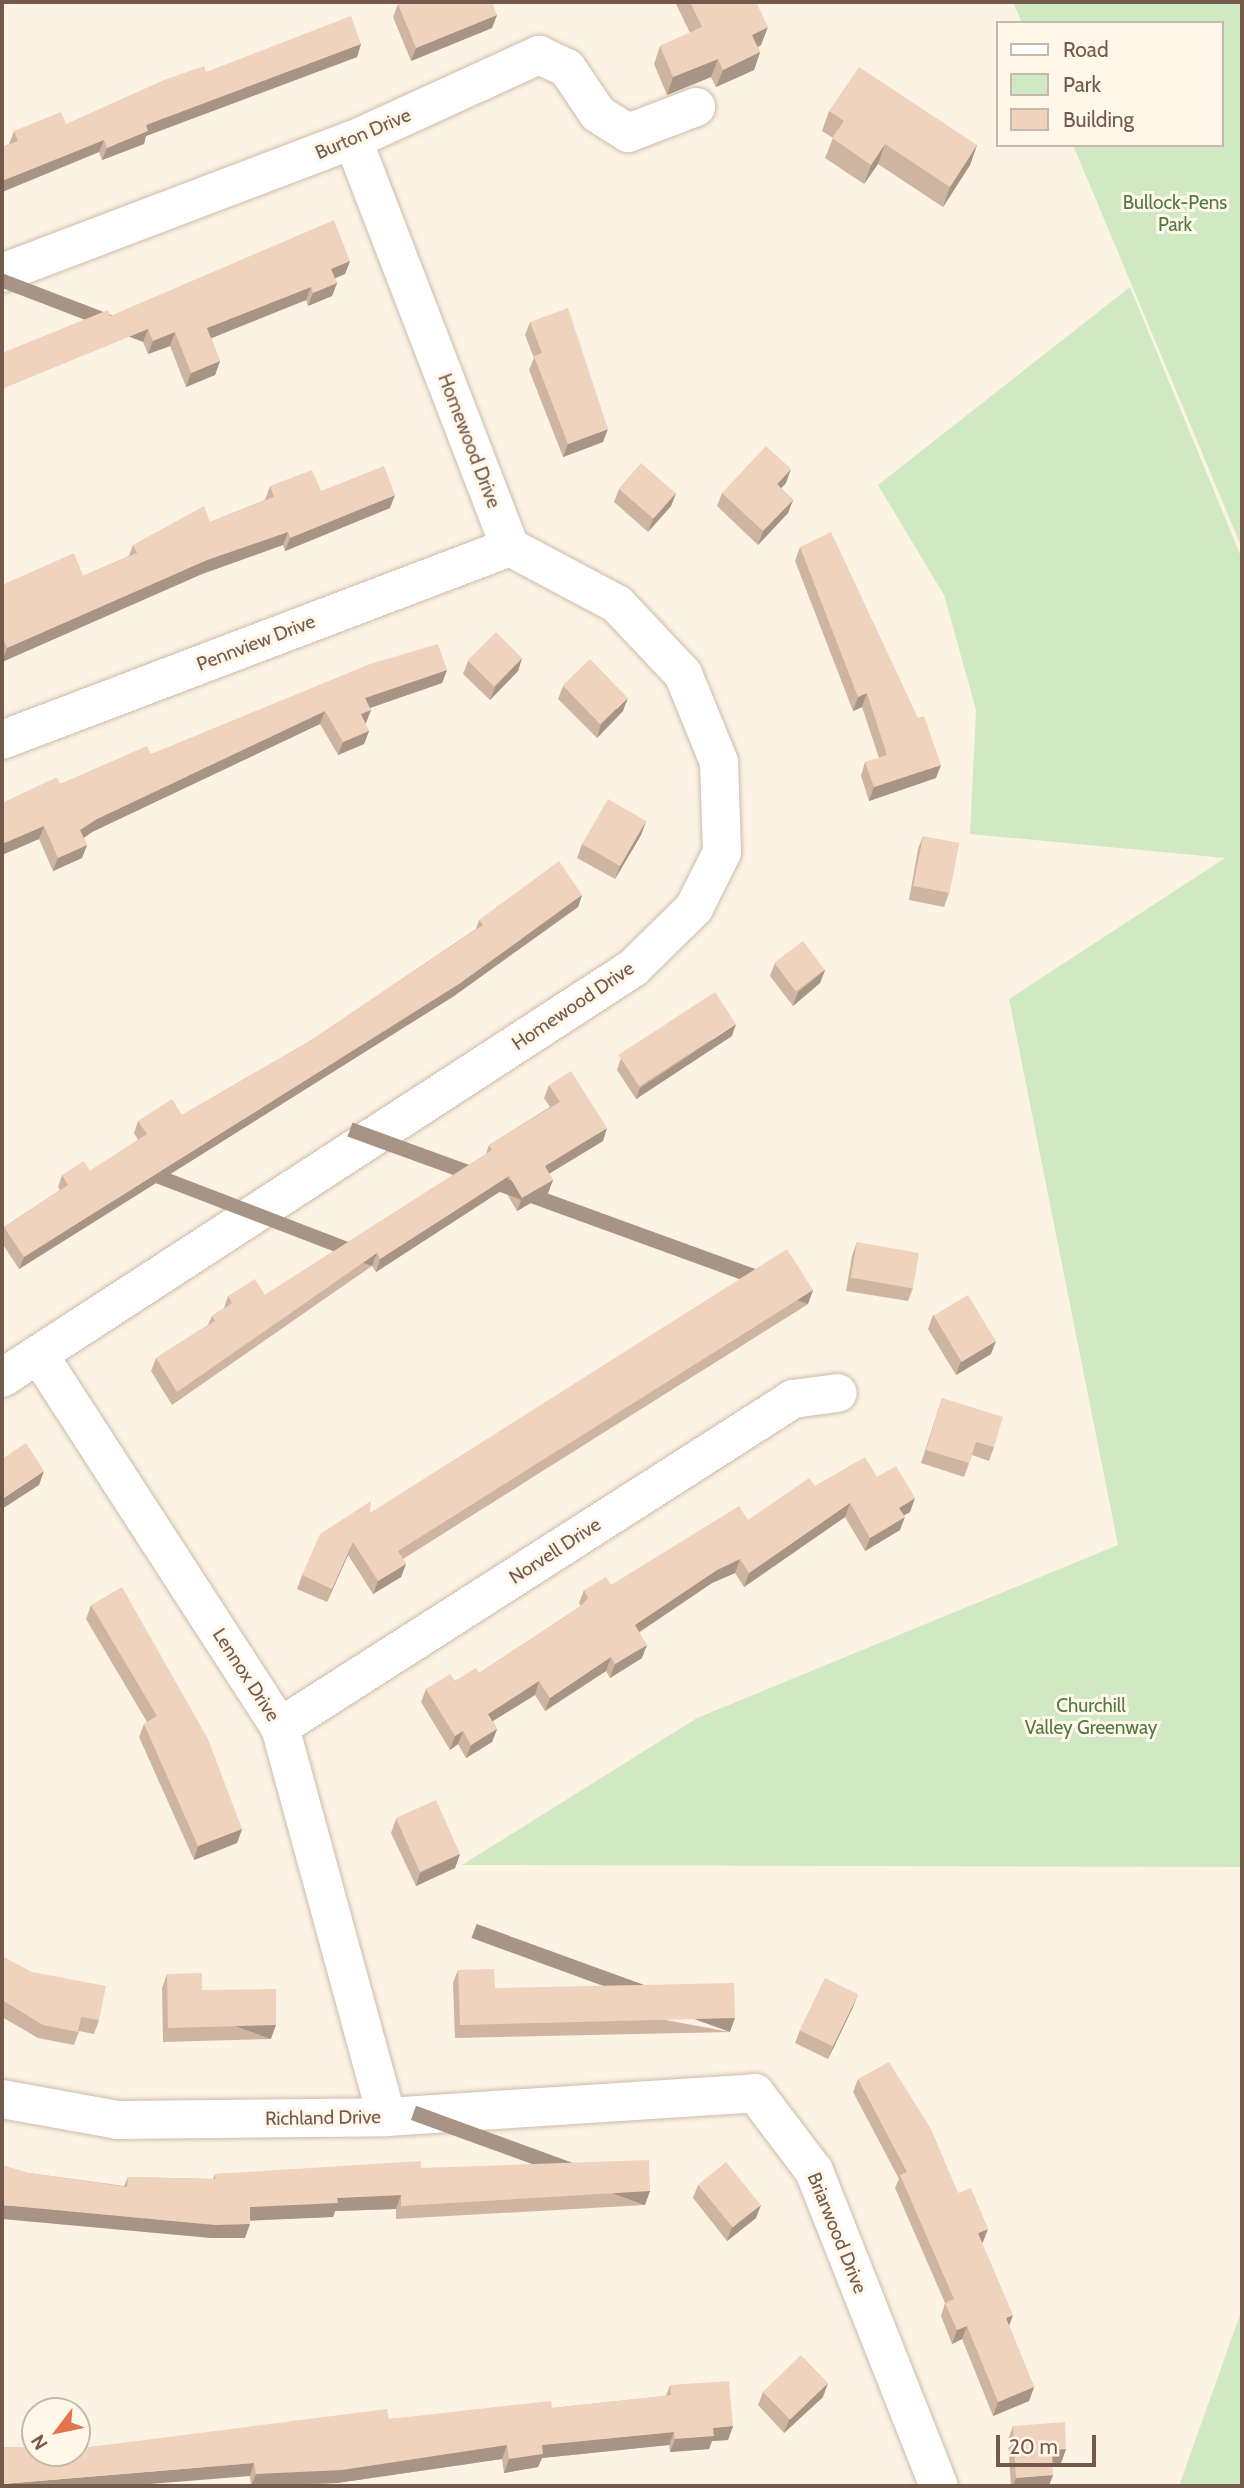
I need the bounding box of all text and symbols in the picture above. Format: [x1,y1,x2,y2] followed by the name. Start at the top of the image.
[996,21,1223,147] legend
[1063,37,1109,62] text: Road
[1063,72,1101,97] text: Park
[312,104,414,164] street label: Burton Drive
[1063,107,1134,132] text: Building
[1123,192,1227,236] park label: Bullock-Pens Park
[433,371,505,511] street label: Homewood Drive
[194,610,318,676] street label: Pennview Drive
[508,957,638,1055] street label: Homewood Drive
[505,1513,605,1589] street label: Norvell Drive
[207,1624,285,1726] street label: Lennox Drive
[1025,1695,1157,1739] park label: Churchill Valley Greenway
[265,2106,381,2130] street label: Richland Drive
[802,2169,872,2297] street label: Briarwood Drive
[21,2397,91,2467] north arrow
[999,2422,1099,2466] scale bar
[26,2431,53,2454] text: N
[1009,2434,1058,2459] text: 20 m

